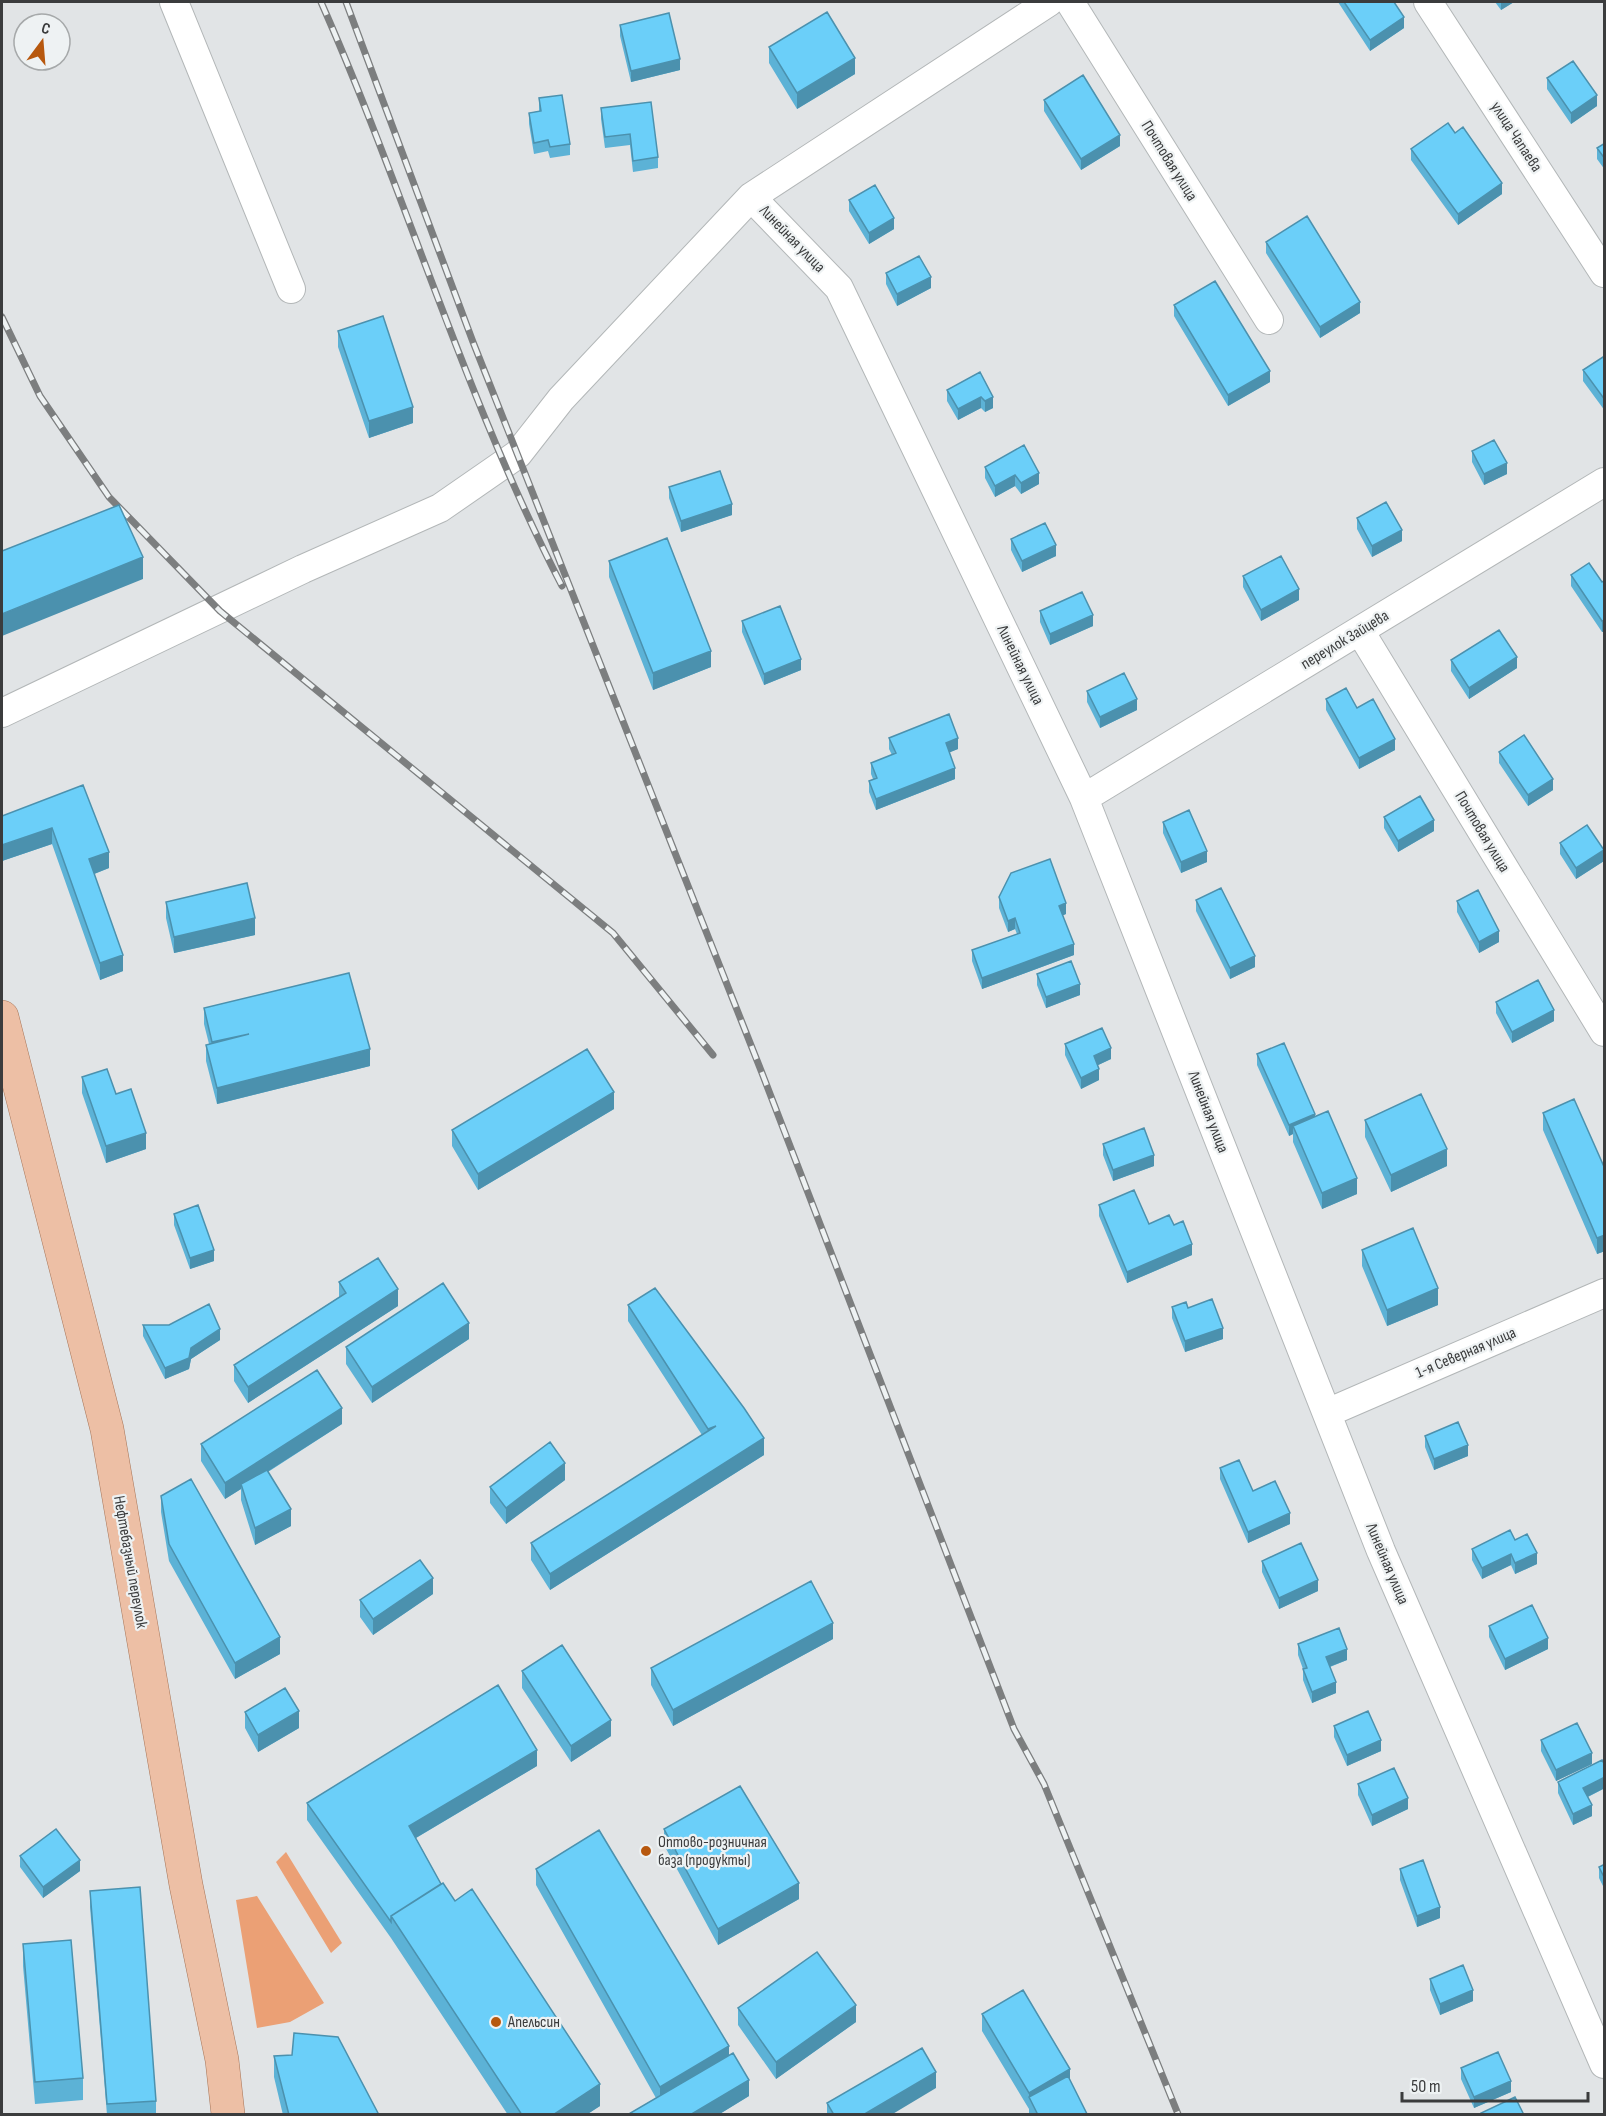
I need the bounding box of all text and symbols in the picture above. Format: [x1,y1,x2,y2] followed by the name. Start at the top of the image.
[12,12,72,72] north arrow
[39,19,52,39] text: С
[1486,98,1546,176] street label: улица Чапаева
[1137,117,1201,205] street label: Почтовая улица
[755,201,829,277] street label: Линейная улица
[1298,606,1392,674] street label: переулок Зайцева
[992,621,1047,708] street label: Линейная улица
[1450,788,1514,876] street label: Почтовая улица
[1183,1067,1232,1156] street label: Линейная улица
[1413,1323,1519,1383] street label: 1-я Северная улица
[109,1494,151,1631] street label: Нефтебазный переулок
[1361,1520,1413,1607] street label: Линейная улица
[658,1833,767,1870] place label: Оптово-розничная база (продукты)
[639,1844,653,1858] marker: Оптово-розничная база (продукты)
[507,2013,560,2032] place label: Апельсин
[489,2015,503,2029] marker: Апельсин
[1402,2065,1588,2103] scale bar
[1411,2076,1441,2097] text: 50 m

